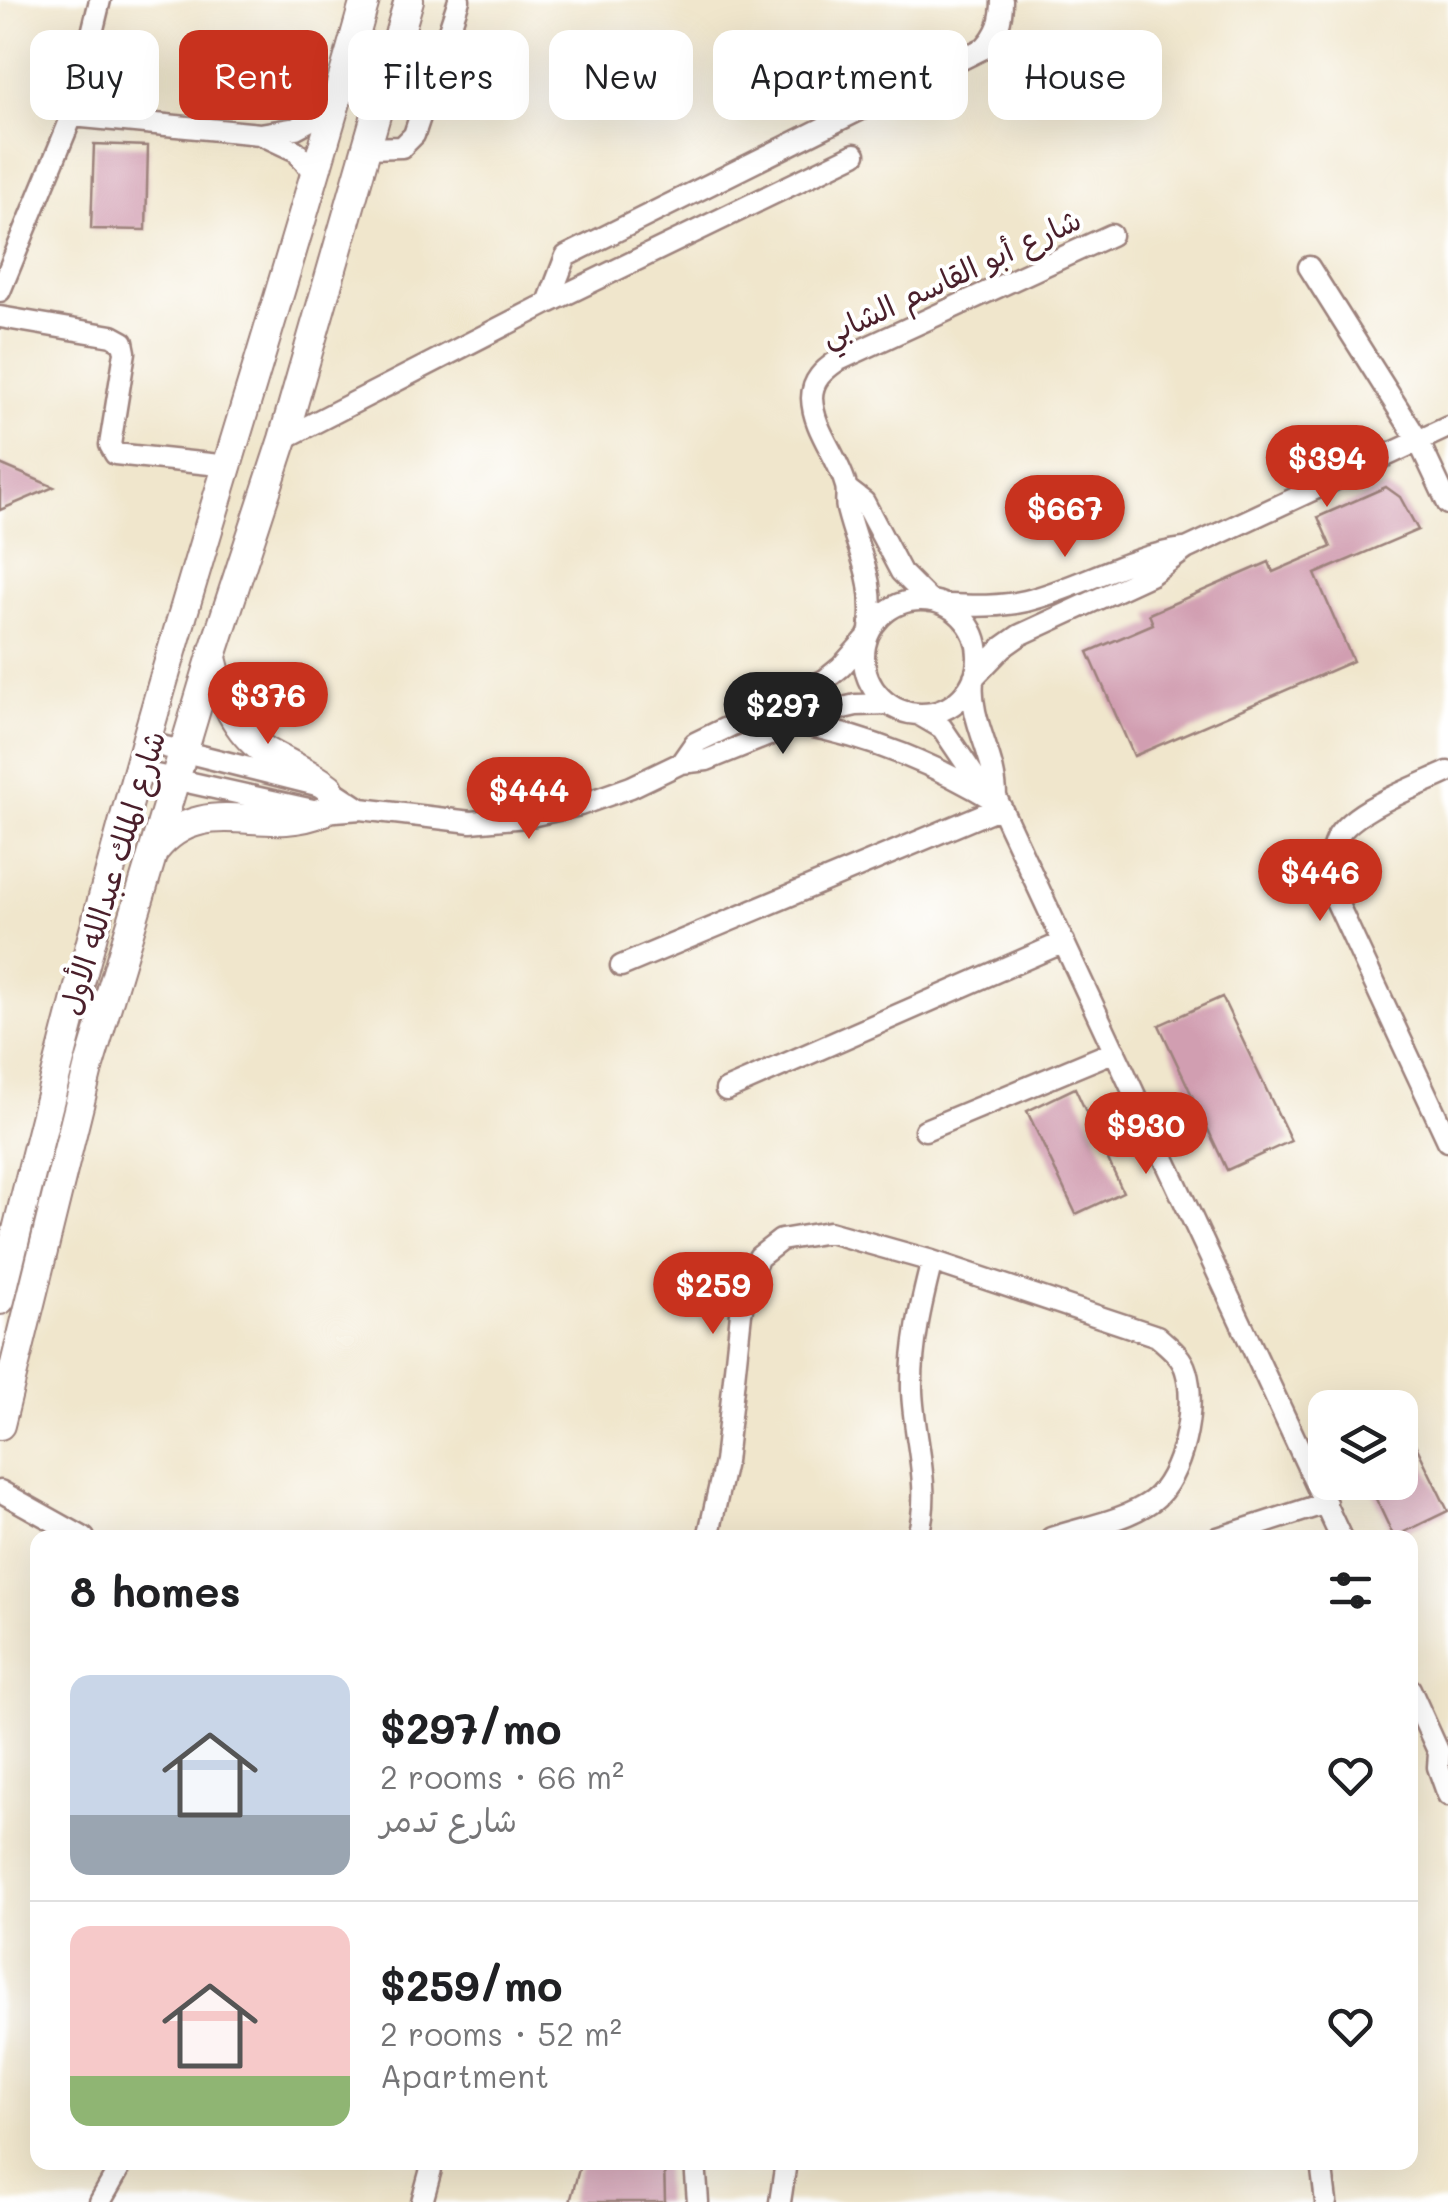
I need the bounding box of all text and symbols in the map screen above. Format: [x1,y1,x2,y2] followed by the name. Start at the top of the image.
[30,30,159,120] chip: Buy
[179,30,328,120] chip: Rent
[348,30,529,120] chip: Filters
[549,30,693,120] chip: New
[713,30,968,120] chip: Apartment
[988,30,1162,120] chip: House
[813,198,1090,361] street label: شارع أبو القاسم الشابي
[1268,425,1386,510] pin: $394
[1288,436,1366,478] text: $394
[1006,475,1124,560] pin: $667
[1027,486,1103,528] text: $667
[209,662,327,747] pin: $376
[724,672,842,757] pin: $297
[230,673,306,715] text: $376
[746,683,820,725] text: $297
[49,725,176,1020] street label: شارع الملك عبدالله الأول
[470,757,588,842] pin: $444
[489,768,569,810] text: $444
[1261,839,1379,924] pin: $446
[1280,850,1360,892] text: $446
[1087,1092,1205,1177] pin: $930
[1107,1103,1185,1145] text: $930
[654,1252,772,1337] pin: $259
[675,1263,751,1305] text: $259
[1308,1390,1418,1500] map controls
[1308,1390,1418,1500] button: layers
[70,1563,241,1618] text: 8 homes
[1323,1563,1378,1618] icon: filters
[380,1700,561,1755] text: $297/mo
[150,1715,270,1835] icon: home
[1323,1748,1378,1803] icon: heart
[380,1755,624,1797] text: 2 rooms · 66 m²
[380,1798,517,1840] text: شارع تدمر
[380,1957,563,2012] text: $259/mo
[150,1966,270,2086] icon: home
[1323,1999,1378,2054] icon: heart
[380,2012,622,2054] text: 2 rooms · 52 m²
[380,2054,549,2096] text: Apartment

